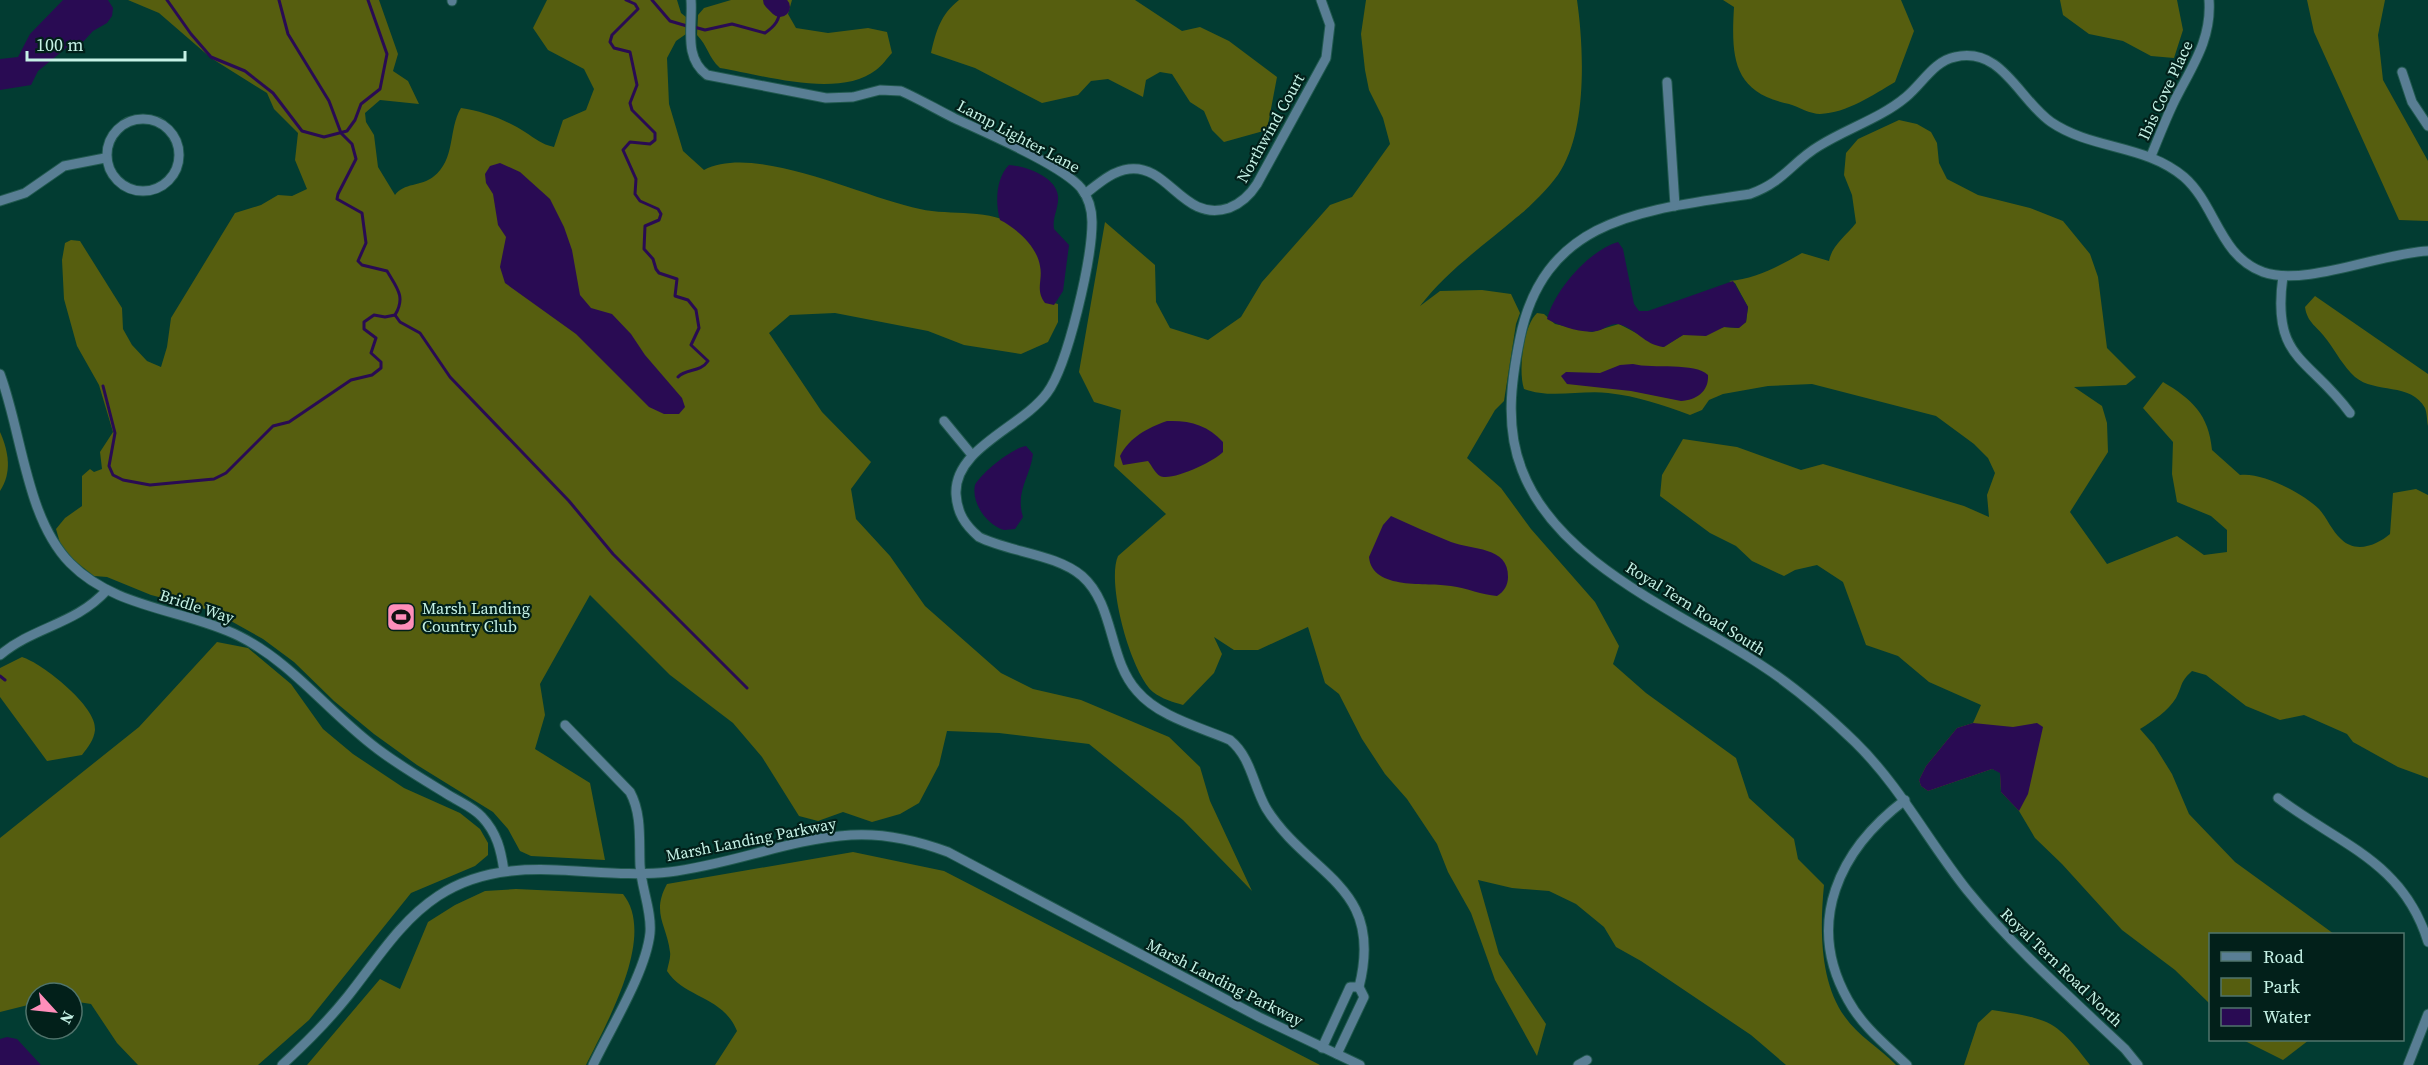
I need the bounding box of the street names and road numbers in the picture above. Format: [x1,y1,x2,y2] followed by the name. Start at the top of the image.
[2132,37,2198,143] street label: Ibis Cove Place
[1231,69,1309,187] street label: Northwind Court
[954,94,1084,178] street label: Lamp Lighter Lane
[1622,556,1770,660] street label: Royal Tern Road South
[157,584,238,629] street label: Bridle Way
[664,812,839,866] street label: Marsh Landing Parkway
[1996,903,2128,1032] street label: Royal Tern Road North
[1143,933,1308,1031] street label: Marsh Landing Parkway

